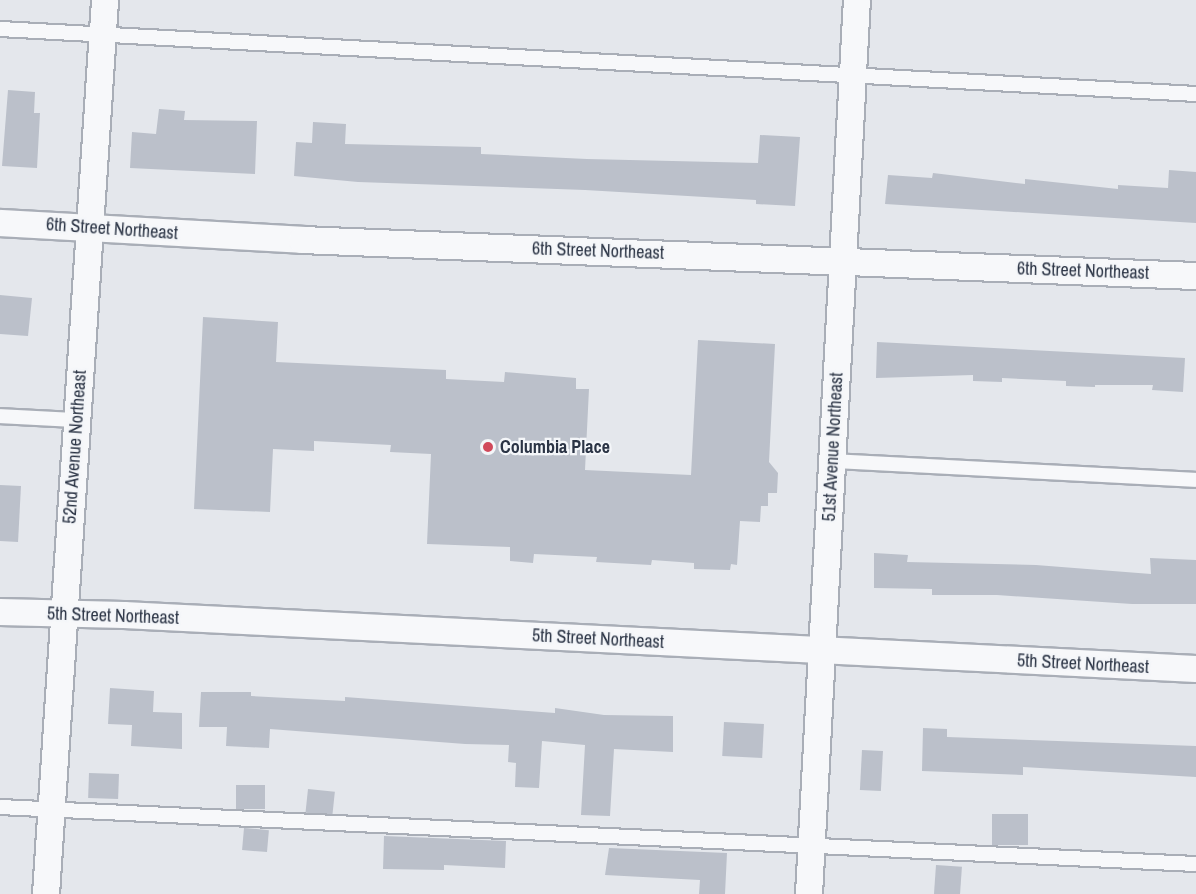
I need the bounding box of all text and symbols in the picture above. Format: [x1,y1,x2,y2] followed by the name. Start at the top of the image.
[45,214,179,244] street label: 6th Street Northeast
[532,238,664,264] street label: 6th Street Northeast
[1017,258,1149,284] street label: 6th Street Northeast
[59,369,91,525] street label: 52nd Avenue Northeast
[818,372,848,522] street label: 51st Avenue Northeast
[500,436,610,458] place label: Columbia Place
[481,440,495,454] marker: Columbia Place
[47,603,179,629] street label: 5th Street Northeast
[531,625,665,653] street label: 5th Street Northeast
[1016,650,1150,678] street label: 5th Street Northeast

